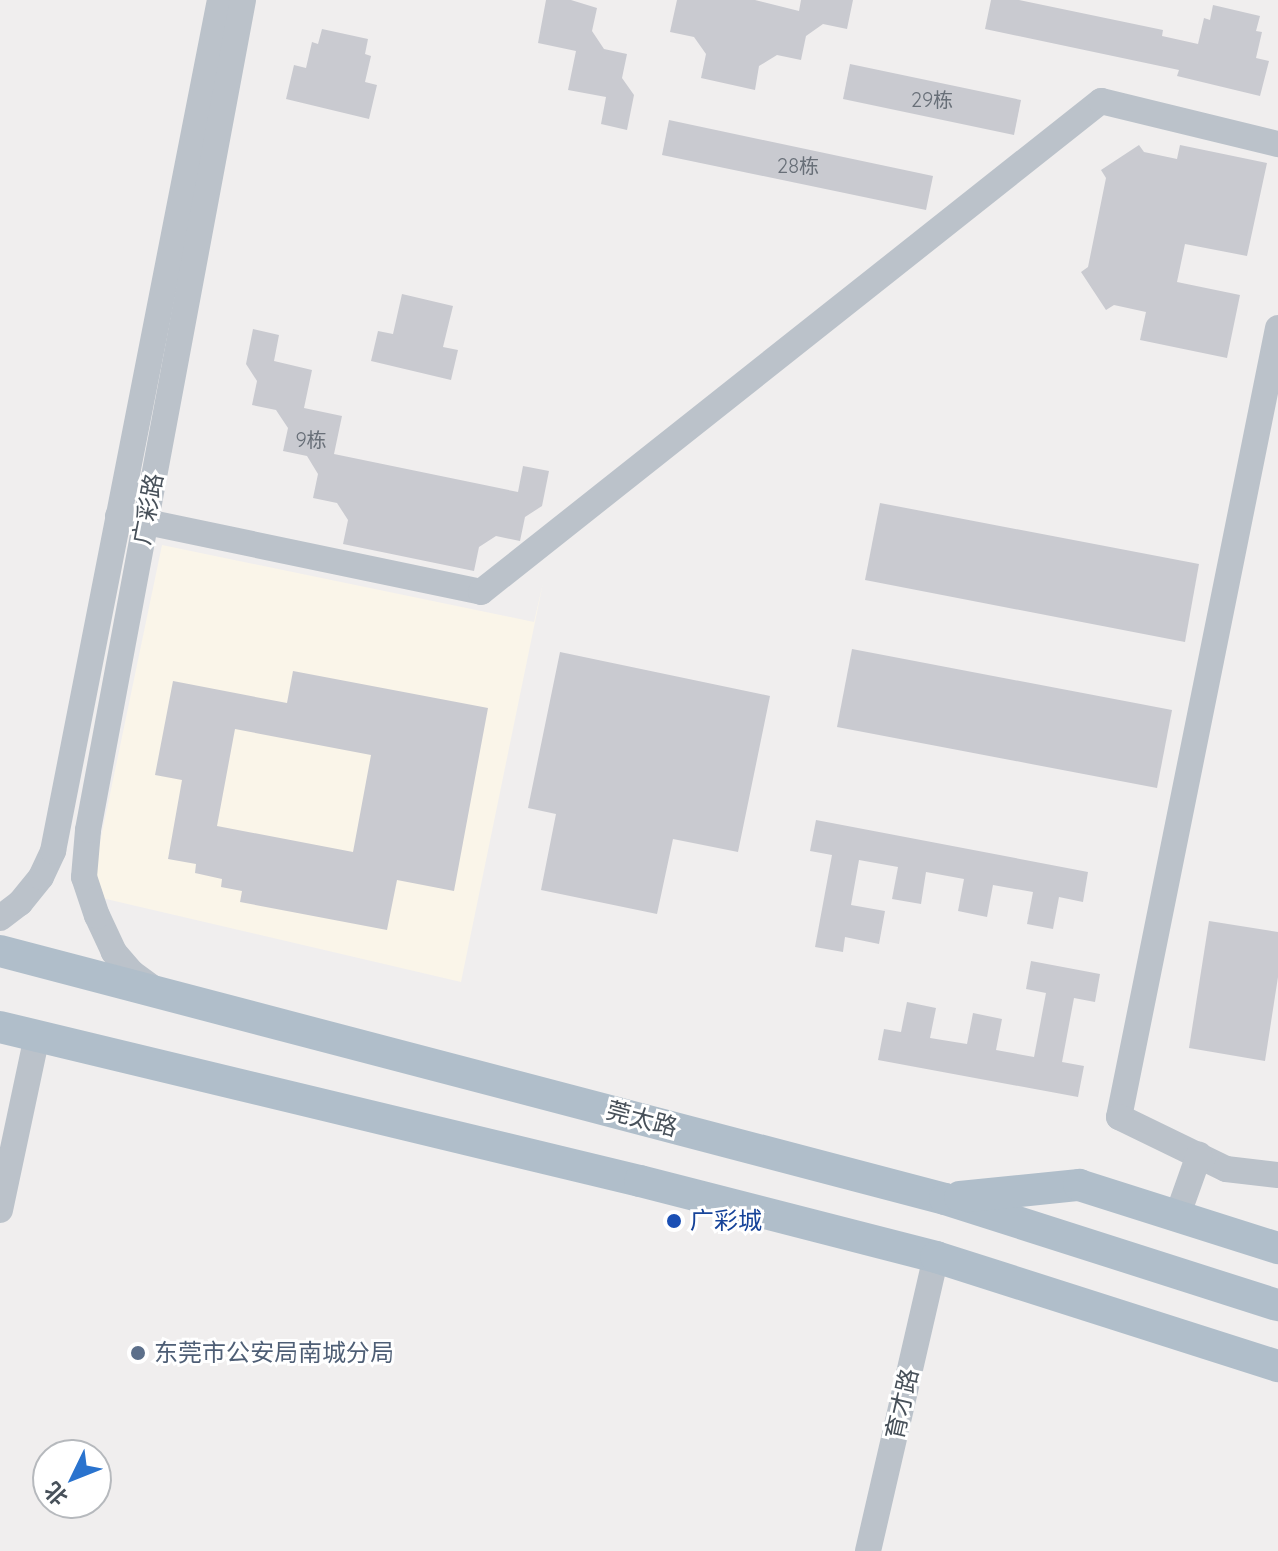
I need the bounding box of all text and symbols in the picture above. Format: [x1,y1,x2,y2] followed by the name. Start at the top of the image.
[911,87,953,111] house number: 29栋
[777,153,819,177] house number: 28栋
[295,427,327,451] house number: 9栋
[127,471,169,547] street label: 广彩路
[603,1096,681,1142] street label: 莞太路
[690,1207,762,1235] place label: 广彩城
[665,1212,683,1230] marker: 广彩城
[154,1339,394,1367] place label: 东莞市公安局南城分局
[129,1344,147,1362] marker: 东莞市公安局南城分局
[880,1366,924,1442] street label: 育才路
[32,1439,112,1519] north arrow
[38,1476,74,1512] text: 北

